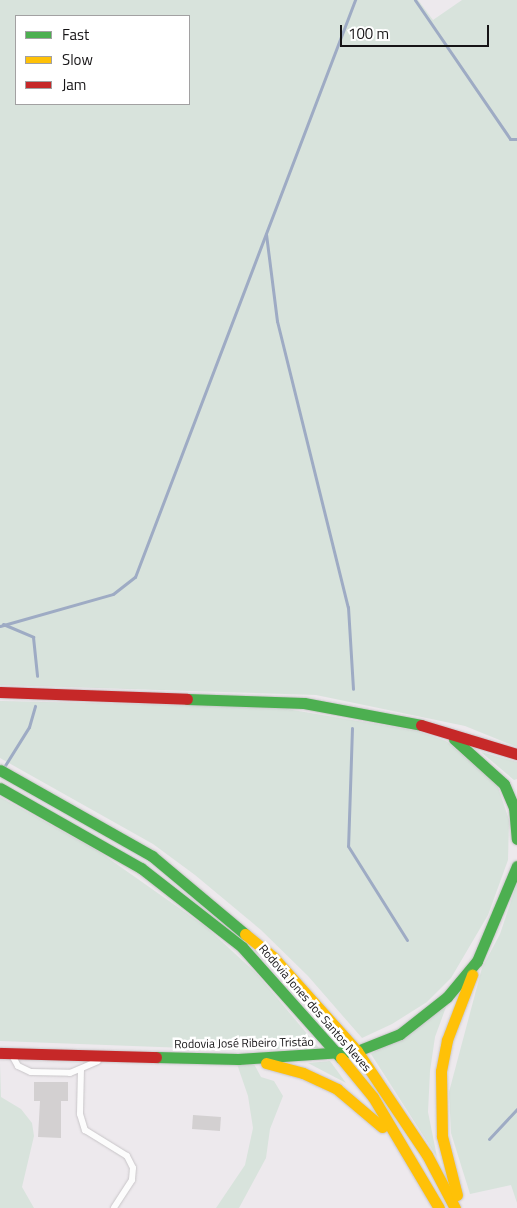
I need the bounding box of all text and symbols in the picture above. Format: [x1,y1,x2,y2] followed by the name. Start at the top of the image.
[15,15,190,105] legend
[342,15,491,47] scale bar
[348,22,389,45] text: 100 m
[62,23,89,46] text: Fast
[62,48,93,71] text: Slow
[62,73,86,96] text: Jam
[256,942,374,1074] street label: Rodovia Jones dos Santos Neves
[174,1035,314,1051] street label: Rodovia José Ribeiro Tristão

